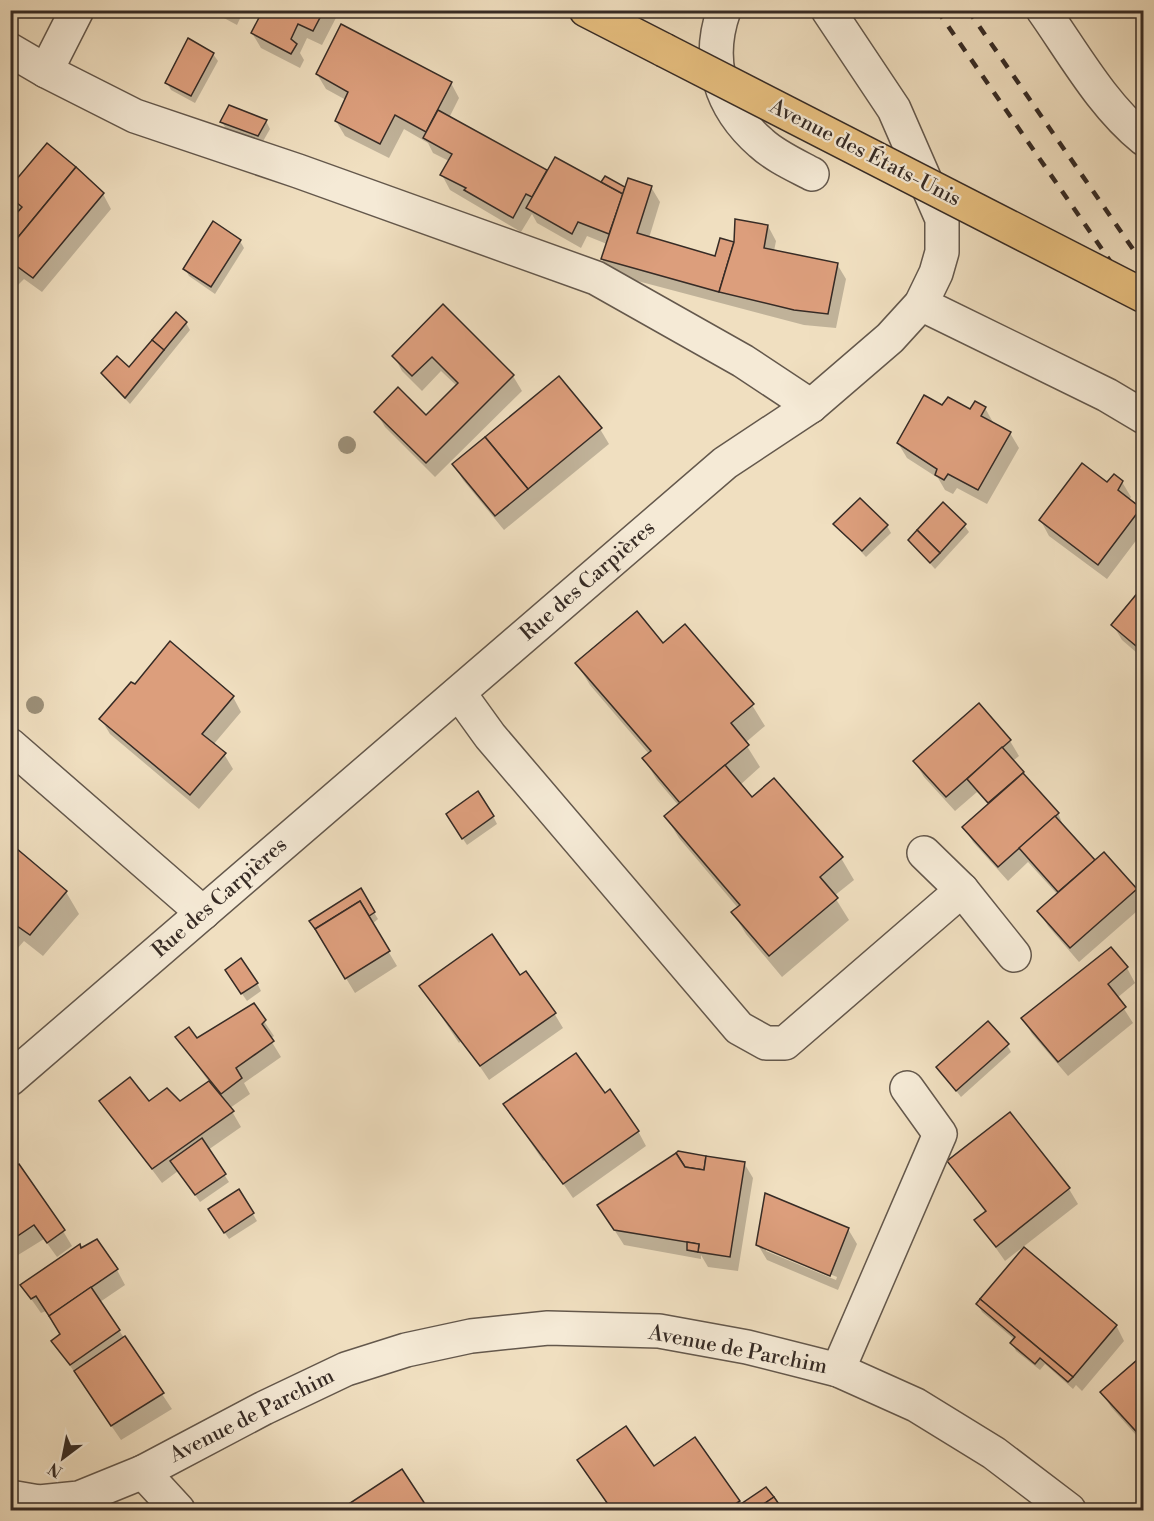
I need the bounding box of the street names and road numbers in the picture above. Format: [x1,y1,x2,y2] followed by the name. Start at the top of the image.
[764,91,966,212] street label: Avenue des États-Unis
[515,515,661,647] street label: Rue des Carpières
[147,832,293,964] street label: Rue des Carpières
[646,1320,830,1380] street label: Avenue de Parchim
[164,1363,339,1469] street label: Avenue de Parchim

